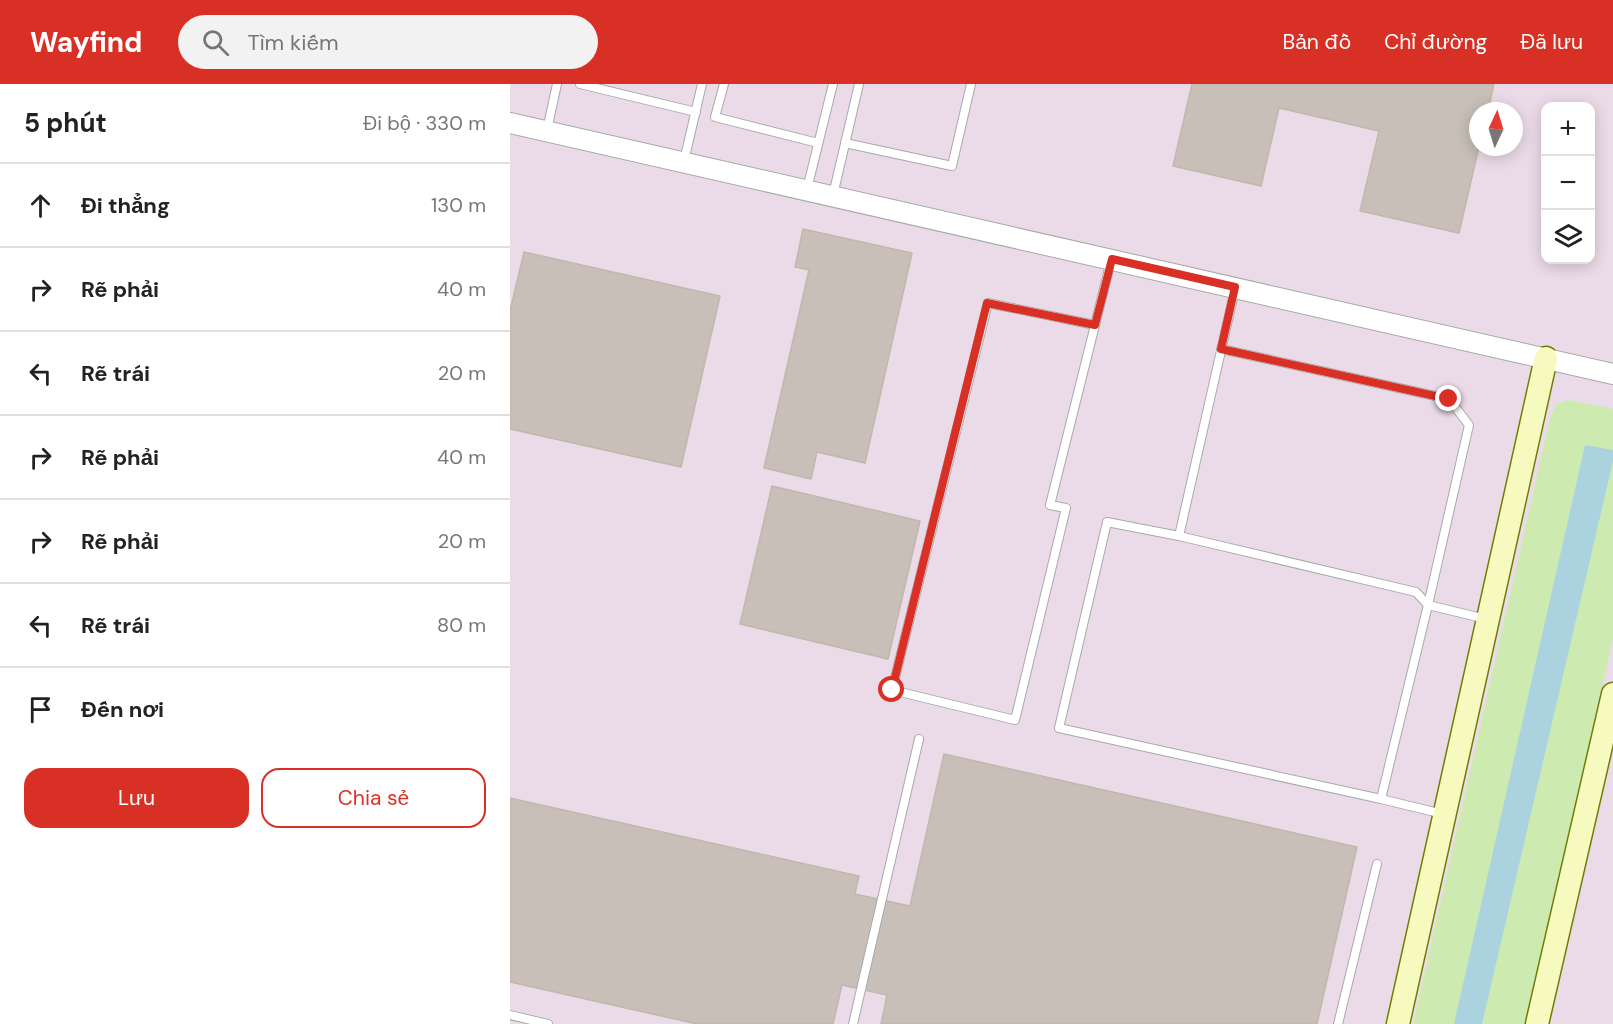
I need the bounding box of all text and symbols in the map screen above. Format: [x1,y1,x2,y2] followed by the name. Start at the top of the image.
[178,15,598,69] search box
[30,24,142,61] text: Wayfind
[199,26,232,59] icon: search
[247,28,339,57] text: Tìm kiếm
[1283,28,1351,56] text: Bản đồ
[1384,28,1487,56] text: Chỉ đường
[1520,28,1583,56] text: Đã lưu
[1469,102,1523,156] north arrow
[1541,102,1595,264] map controls
[1541,102,1595,156] button: +
[24,106,107,140] text: 5 phút
[363,110,486,136] text: Đi bộ · 330 m
[1541,156,1595,210] button: −
[24,189,57,222] icon: ahead
[81,191,170,220] text: Đi thẳng
[431,192,486,218] text: 130 m
[1541,210,1595,264] button: layers
[24,273,57,306] icon: right
[81,275,159,304] text: Rẽ phải
[437,276,486,302] text: 40 m
[24,357,57,390] icon: left
[81,359,150,388] text: Rẽ trái
[438,360,486,386] text: 20 m
[1435,385,1461,411] route end
[24,441,57,474] icon: right
[81,443,159,472] text: Rẽ phải
[437,444,486,470] text: 40 m
[24,525,57,558] icon: right
[81,527,159,556] text: Rẽ phải
[438,528,486,554] text: 20 m
[24,609,57,642] icon: left
[81,611,150,640] text: Rẽ trái
[437,612,486,638] text: 80 m
[878,676,904,702] route start
[24,693,57,726] icon: arrive
[81,695,164,724] text: Đến nơi
[24,768,249,828] button: Lưu
[261,768,486,828] button: Chia sẻ

